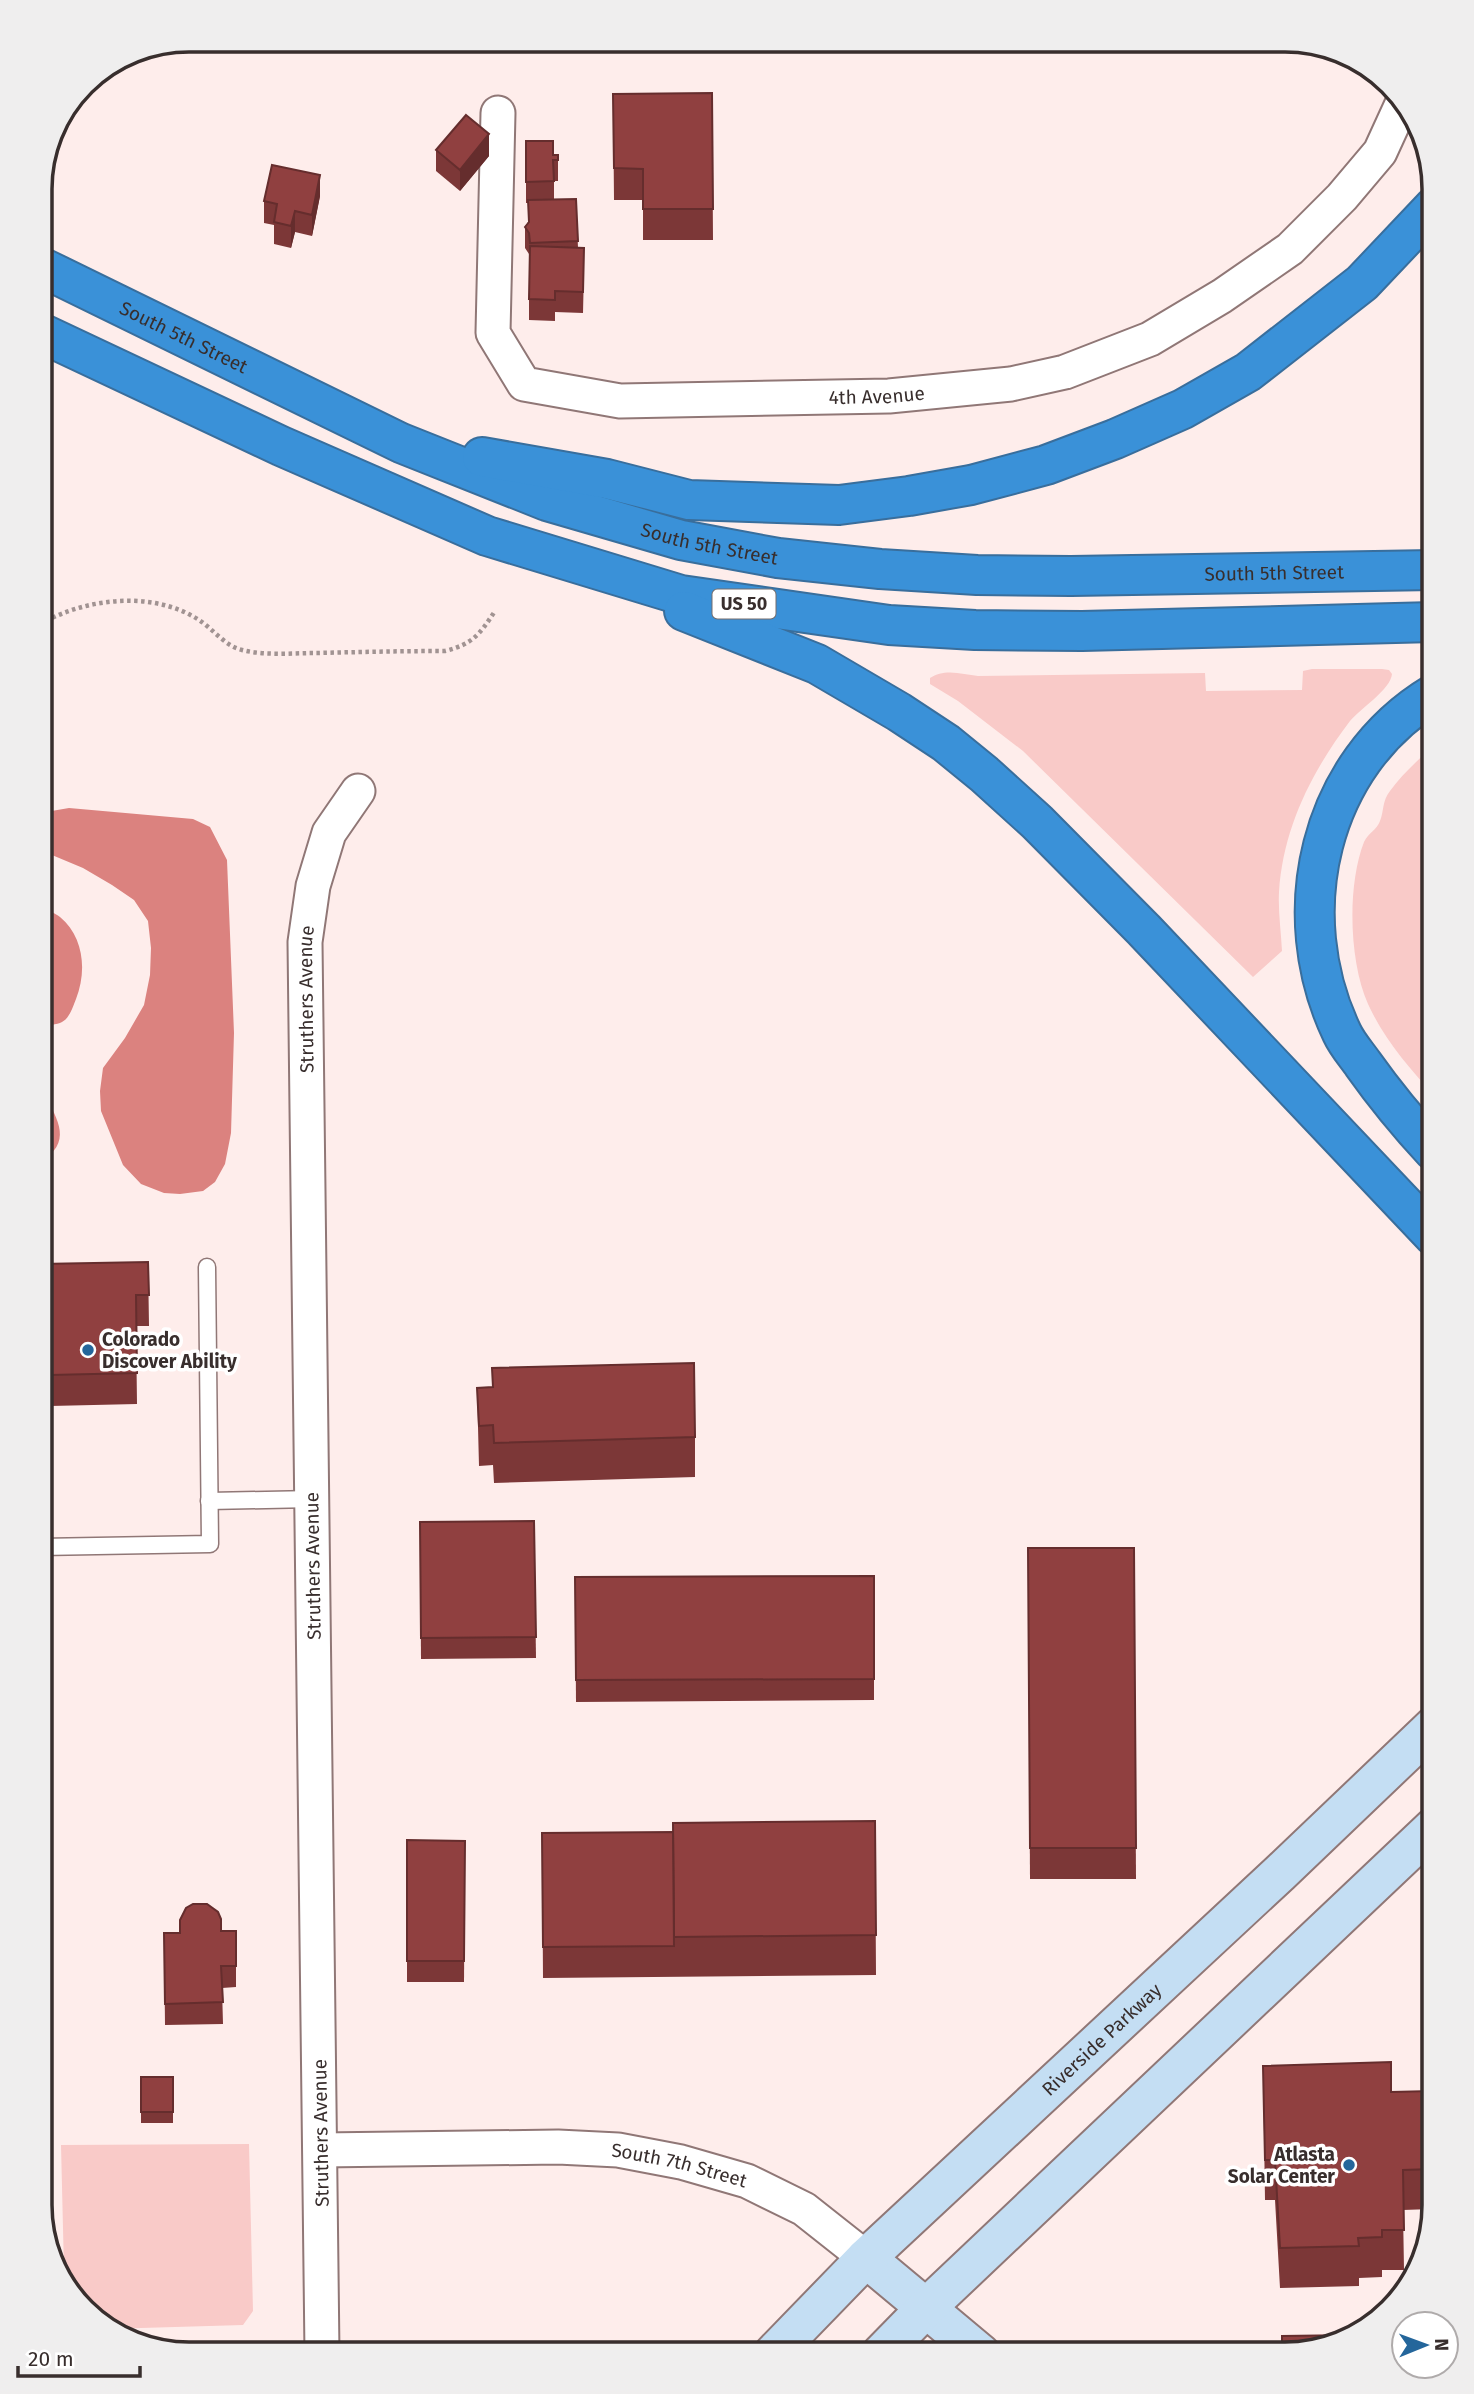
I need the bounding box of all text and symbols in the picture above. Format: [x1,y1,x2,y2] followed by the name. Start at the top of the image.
[116,296,252,378] street label: South 5th Street
[828,381,926,409] street label: 4th Avenue
[638,517,780,569] street label: South 5th Street
[1204,560,1344,585] street label: South 5th Street
[712,590,776,618] road number: US 50
[293,924,319,1073] street label: Struthers Avenue
[102,1328,237,1373] place label: Colorado Discover Ability
[80,1342,96,1358] marker: Colorado Discover Ability
[300,1492,326,1640] street label: Struthers Avenue
[1037,1978,1166,2100] street label: Riverside Parkway
[308,2059,334,2207] street label: Struthers Avenue
[611,2138,750,2192] street label: South 7th Street
[1228,2143,1335,2188] place label: Atlasta Solar Center
[1341,2157,1357,2173] marker: Atlasta Solar Center
[1390,2310,1460,2380] north arrow
[18,2334,140,2378] scale bar
[1430,2338,1453,2351] text: N
[28,2346,74,2372] text: 20 m

